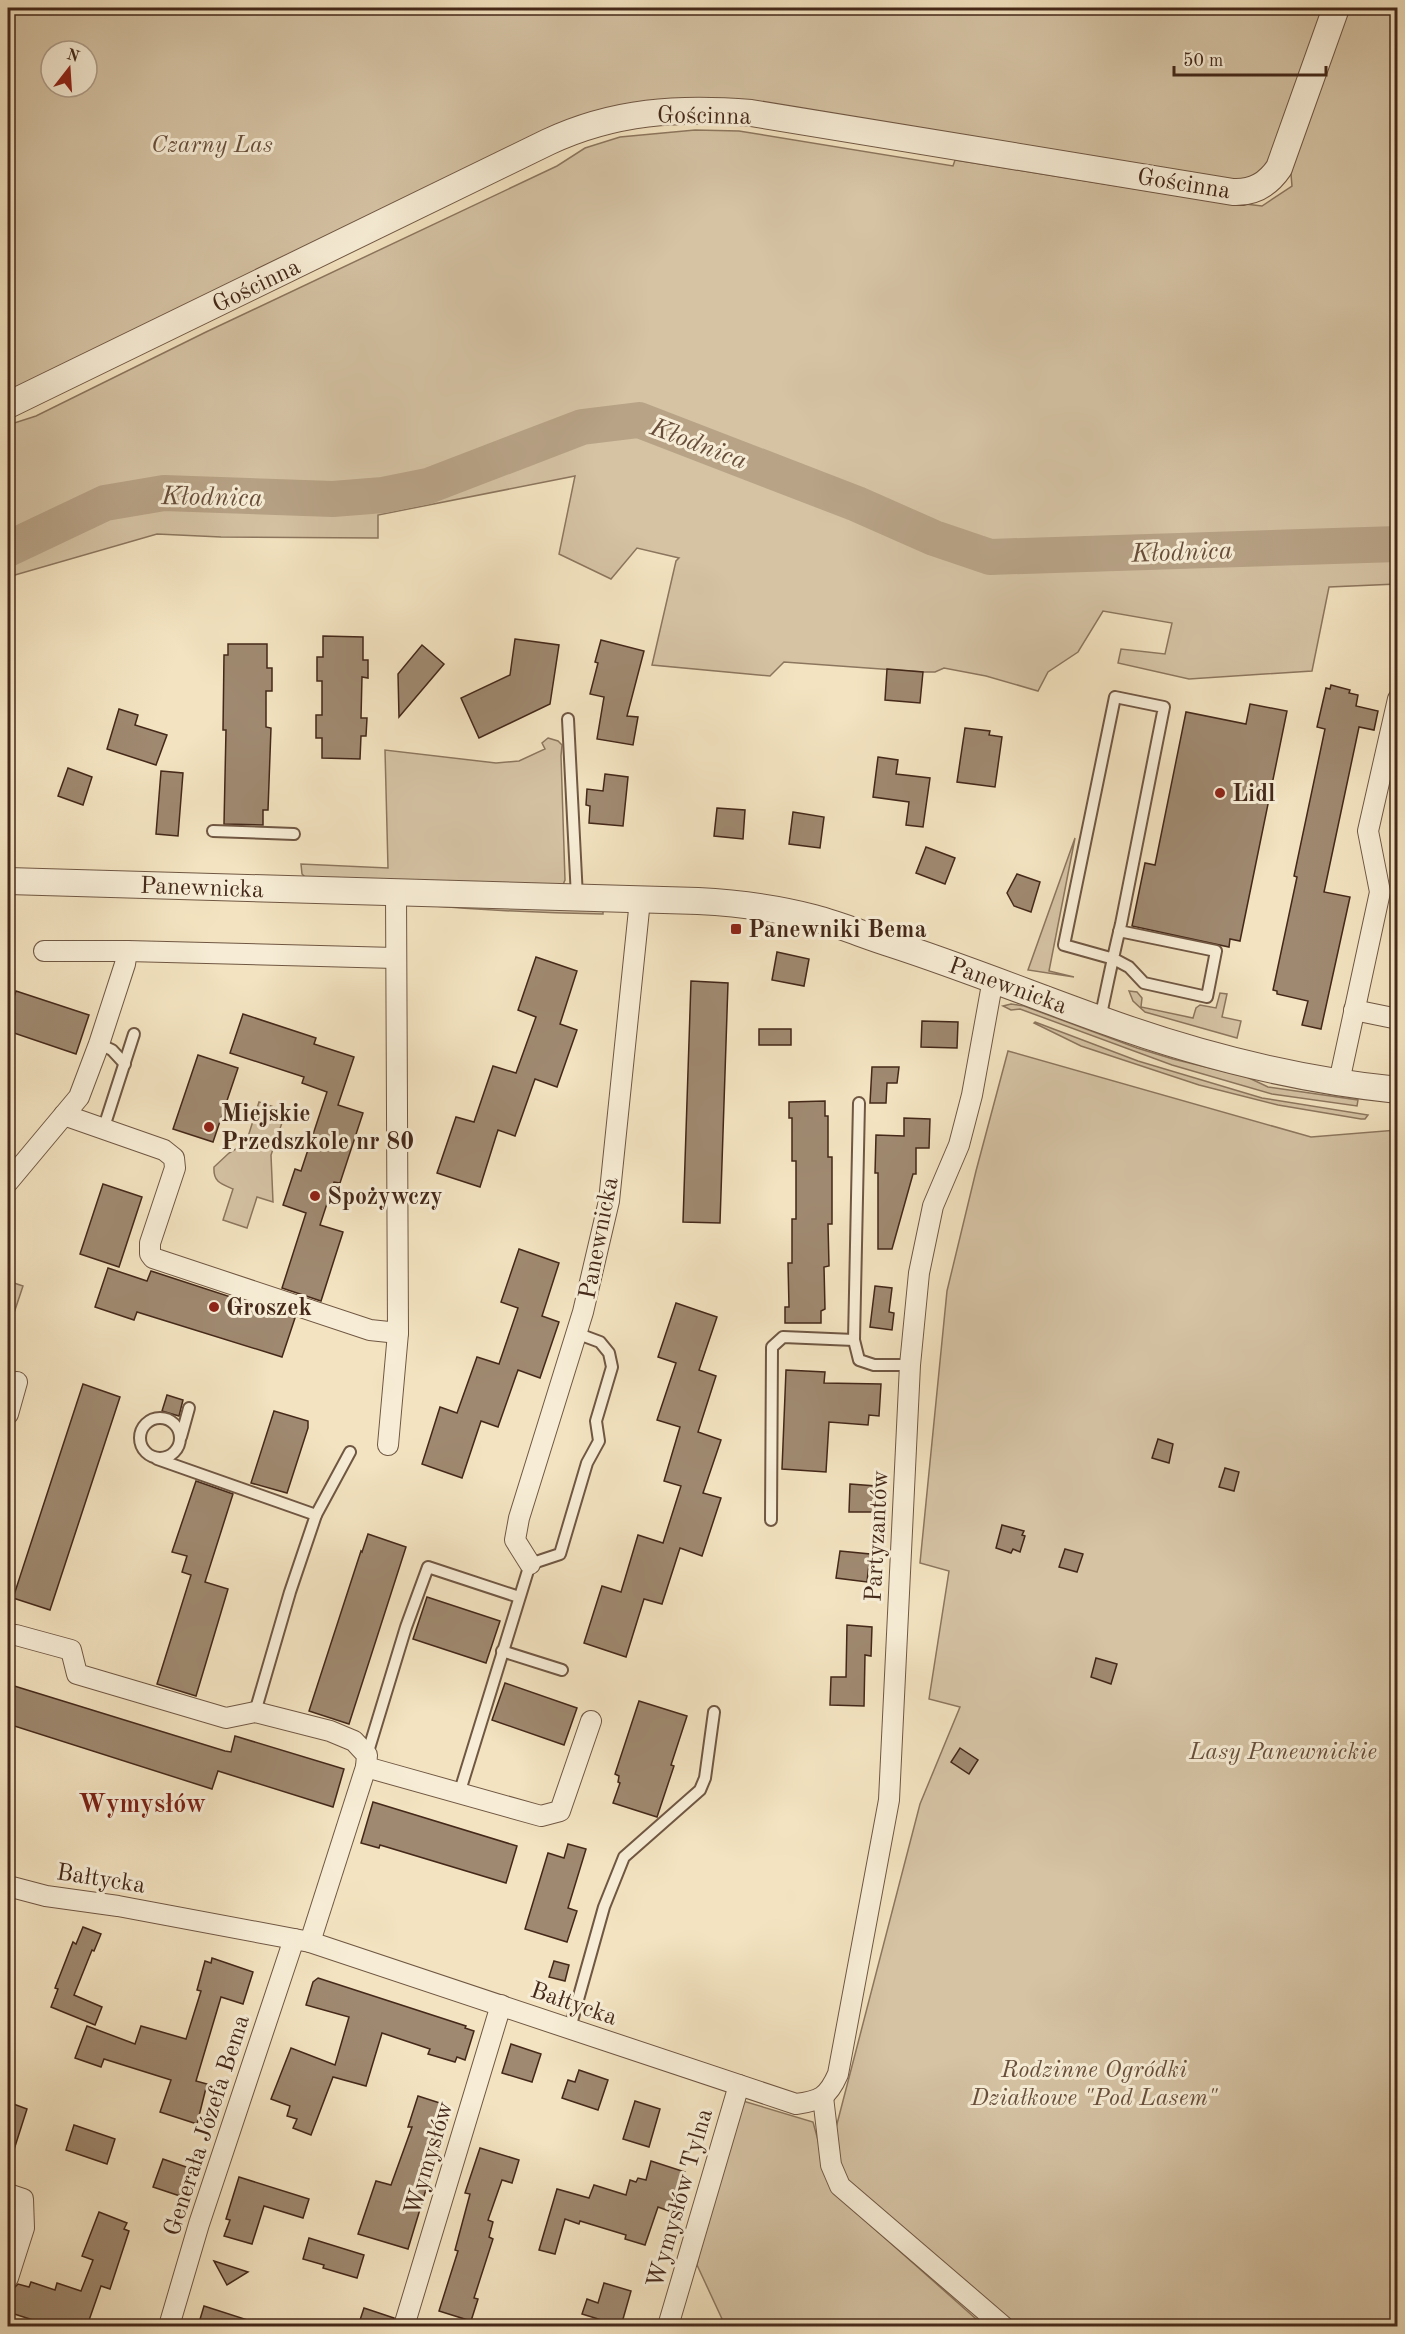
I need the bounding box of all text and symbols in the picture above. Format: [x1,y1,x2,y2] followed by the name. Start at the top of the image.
[39,39,99,99] north arrow
[1174,39,1326,77] scale bar
[65,47,82,66] text: N
[1183,52,1223,70] text: 50 m
[657,104,751,130] street label: Gościnna
[151,134,273,158] park label: Czarny Las
[1135,166,1232,204] street label: Gościnna
[209,255,305,318] street label: Gościnna
[645,414,750,475] water label: Kłodnica
[160,484,263,512] water label: Kłodnica
[1130,538,1233,568] water label: Kłodnica
[1232,783,1276,807] place label: Lidl
[1213,786,1227,800] marker: Lidl
[140,875,264,903] street label: Panewnicka
[748,919,927,943] place label: Panewniki Bema
[729,922,743,936] marker: Panewniki Bema
[945,954,1070,1019] street label: Panewnicka
[221,1103,414,1155] place label: Miejskie Przedszkole nr 80
[202,1120,216,1134] marker: Miejskie Przedszkole nr 80
[576,1175,624,1302] street label: Panewnicka
[327,1186,443,1210] place label: Spożywczy
[308,1189,322,1203] marker: Spożywczy
[226,1297,312,1321] place label: Groszek
[207,1300,221,1314] marker: Groszek
[863,1469,893,1603] street label: Partyzantów
[1188,1741,1377,1765] park label: Lasy Panewnickie
[78,1792,206,1818] district label: Wymysłów
[54,1861,147,1899] street label: Bałtycka
[527,1979,620,2031] street label: Bałtycka
[161,2012,255,2239] street label: Generała Józefa Bema
[970,2059,1219,2111] park label: Rodzinne Ogródki Działkowe "Pod Lasem"
[401,2099,459,2218] street label: Wymysłów
[644,2106,718,2291] street label: Wymysłów Tylna

